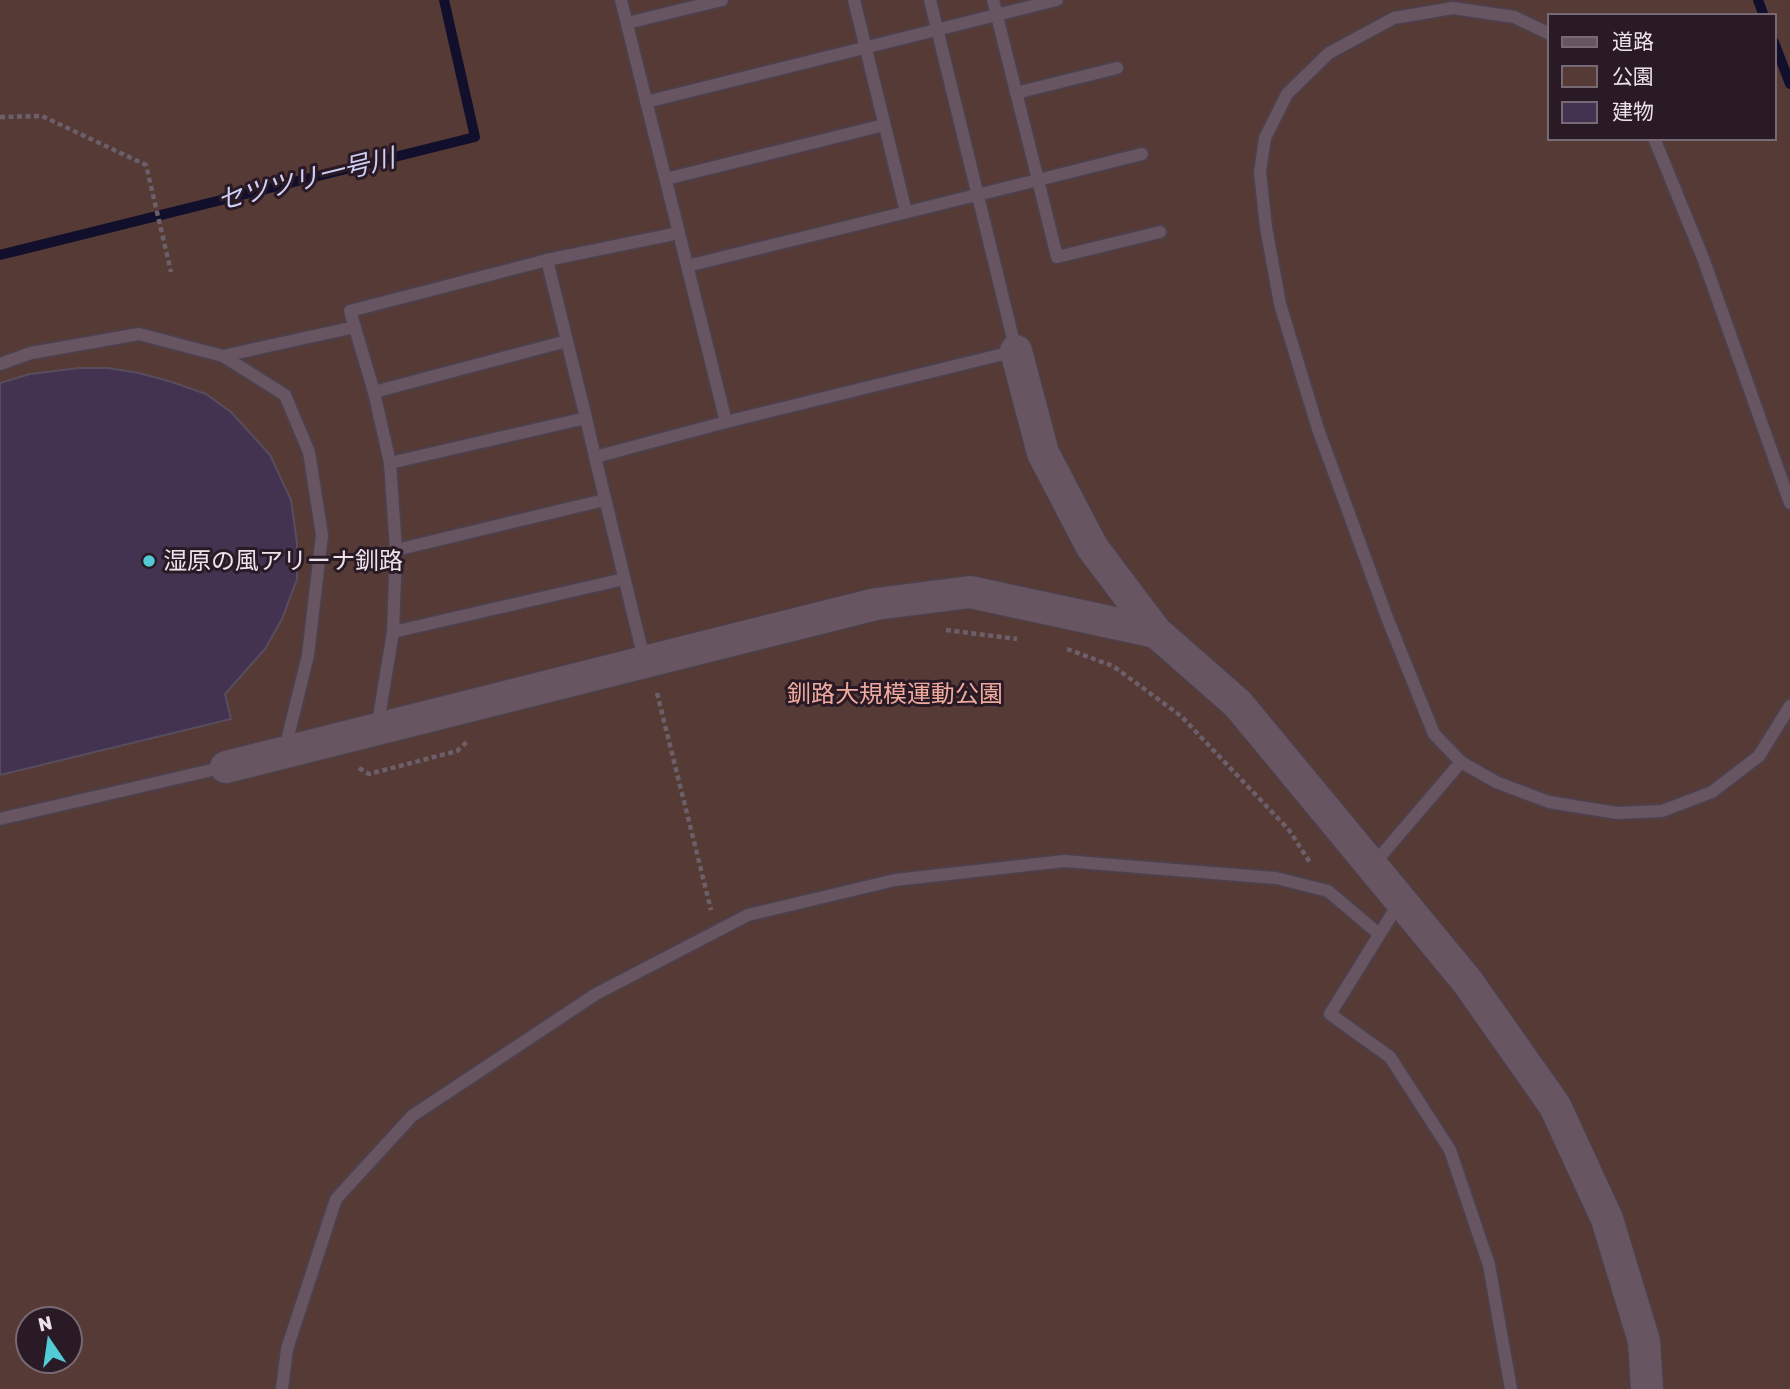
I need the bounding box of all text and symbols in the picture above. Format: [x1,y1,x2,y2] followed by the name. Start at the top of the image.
[1548,14,1776,140] legend
[1612,29,1654,54] text: 道路
[1612,64,1654,89] text: 公園
[1612,99,1654,124] text: 建物
[214,142,401,217] water label: セツツリ一号川
[163,547,403,575] place label: 湿原の風アリーナ釧路
[141,553,157,569] marker: 湿原の風アリーナ釧路
[787,680,1003,708] park label: 釧路大規模運動公園
[14,1305,84,1375] north arrow
[36,1311,55,1337] text: N

